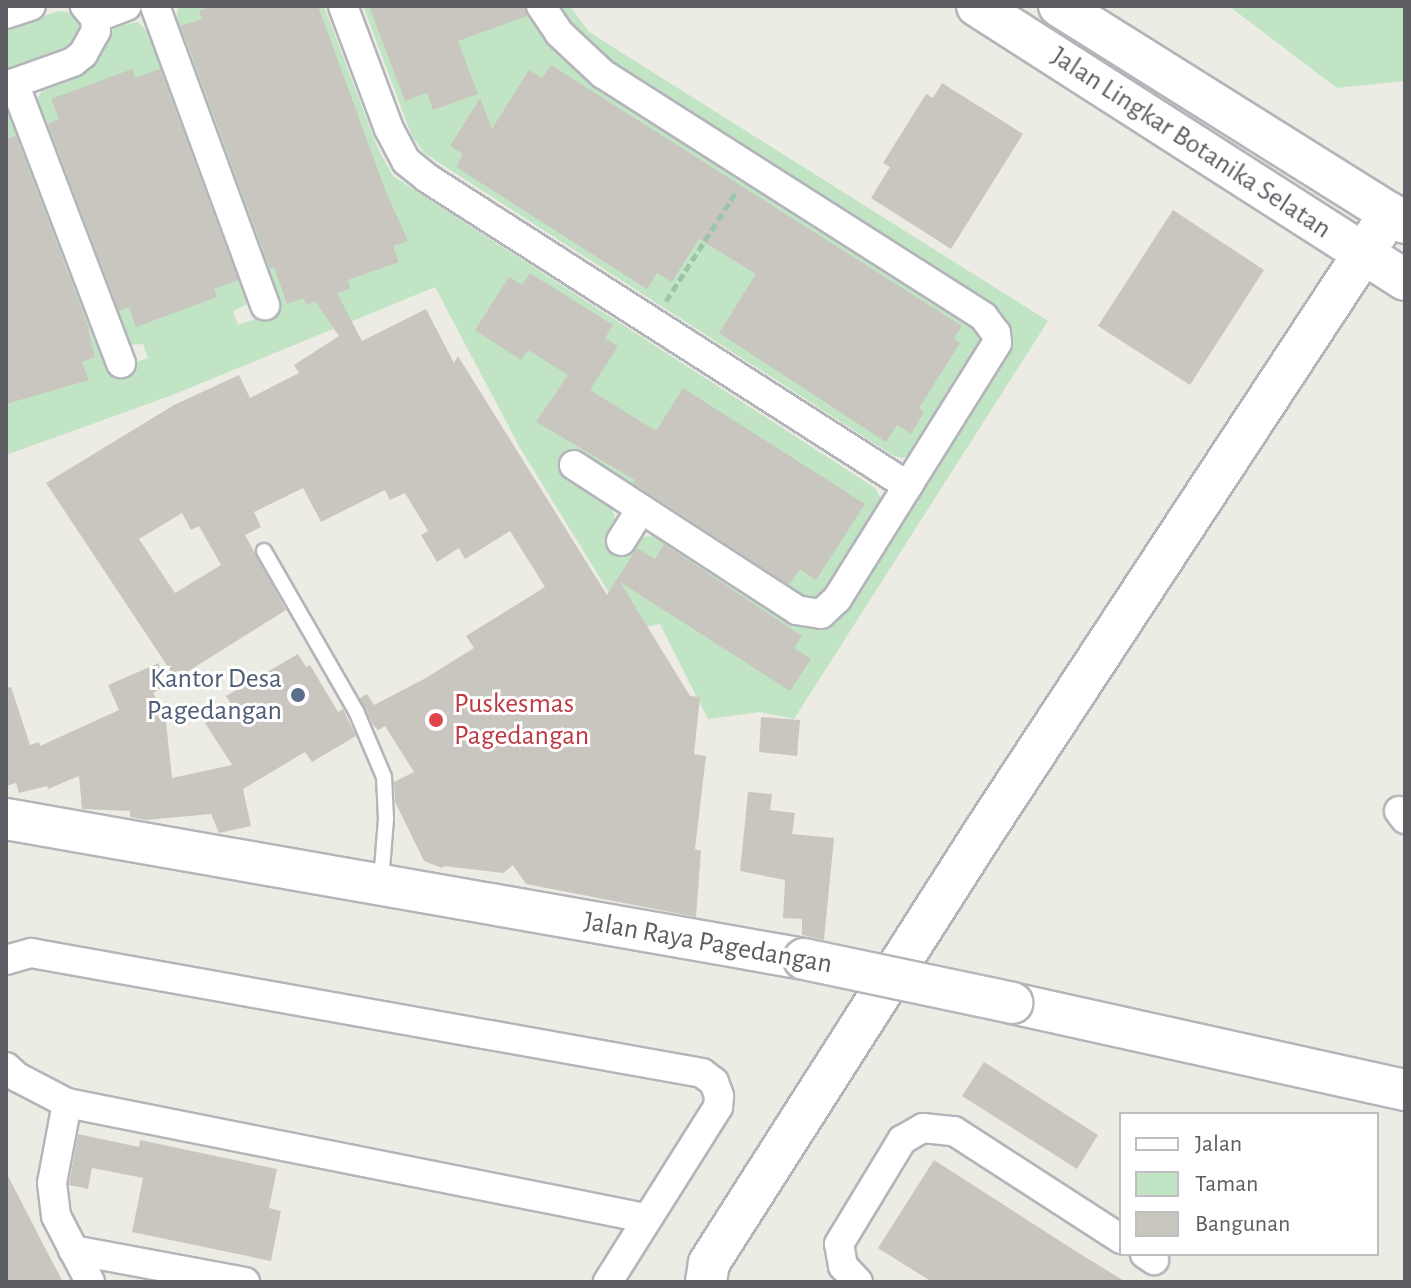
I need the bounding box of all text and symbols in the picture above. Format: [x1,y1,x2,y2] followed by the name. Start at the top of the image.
[1045,40,1337,246] street label: Jalan Lingkar Botanika Selatan
[147,662,282,728] place label: Kantor Desa Pagedangan
[289,686,307,704] marker: Kantor Desa Pagedangan
[454,687,589,753] place label: Puskesmas Pagedangan
[425,709,447,731] marker: Puskesmas Pagedangan
[581,905,835,981] street label: Jalan Raya Pagedangan
[1119,1112,1379,1256] legend
[1195,1132,1242,1156] text: Jalan
[1195,1172,1258,1196] text: Taman
[1195,1212,1290,1236] text: Bangunan

